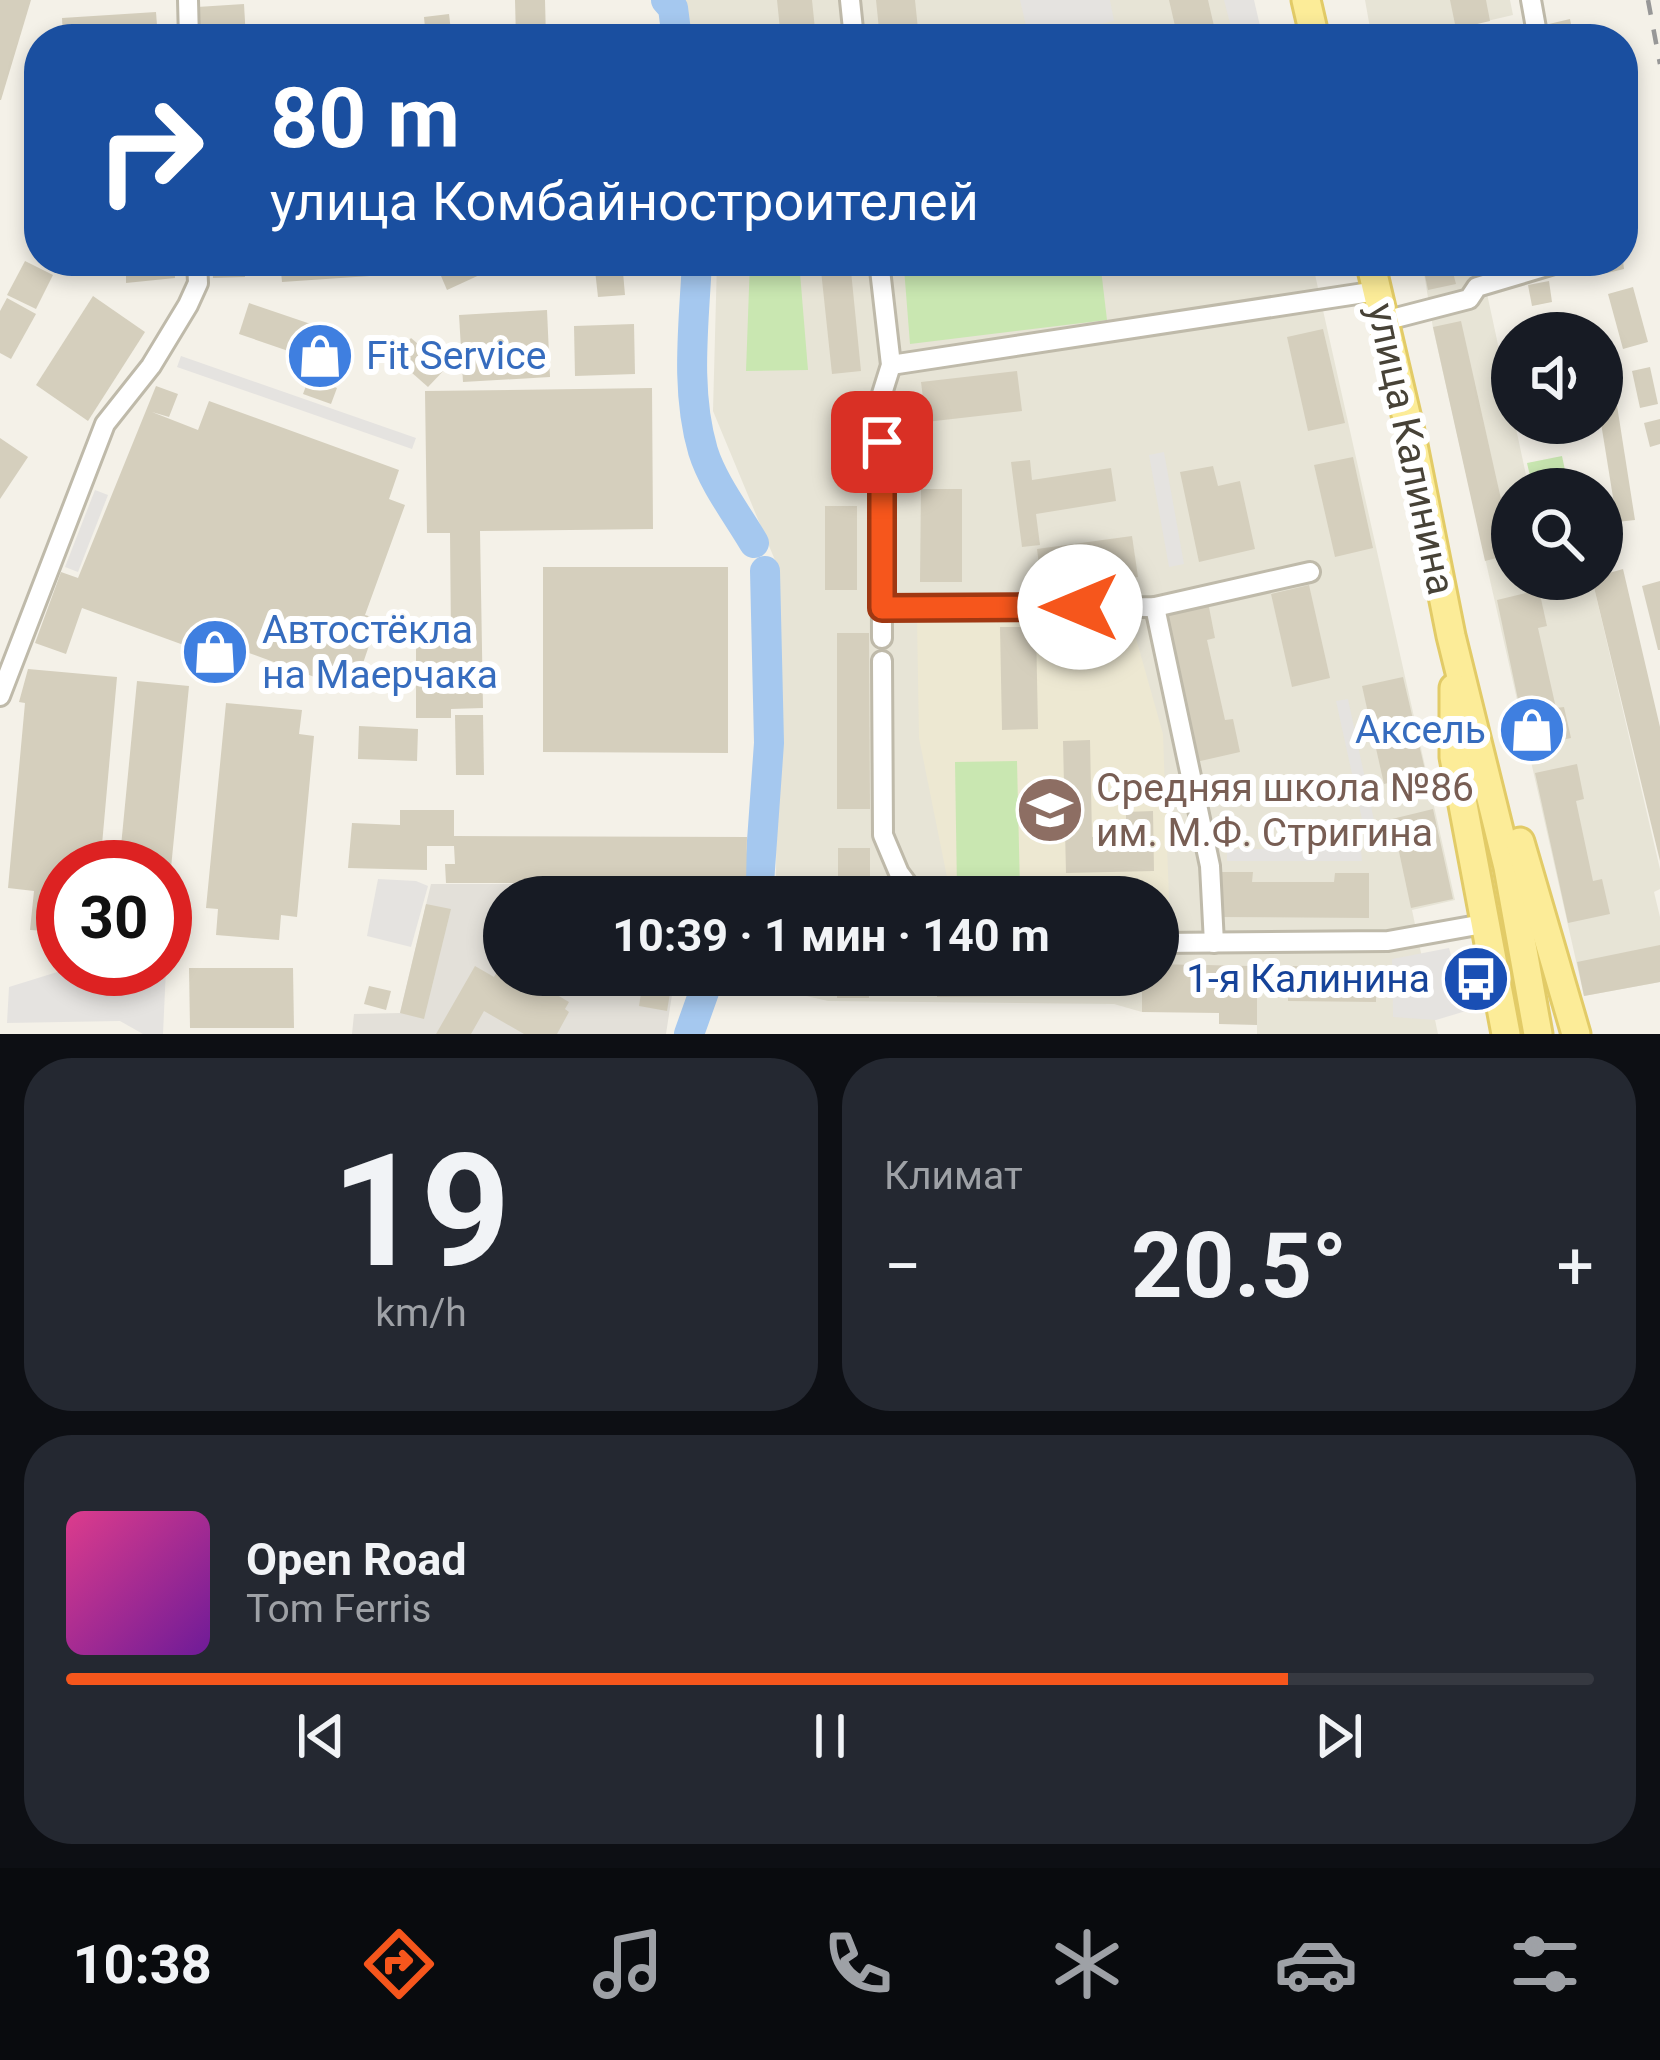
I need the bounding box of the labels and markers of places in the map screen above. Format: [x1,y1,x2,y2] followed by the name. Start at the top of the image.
[285,321,355,391] shop icon: Fit Service
[366,333,546,379] place label: Fit Service
[831,391,933,493] pin
[262,607,498,698] place label: Автостёкла на Маерчака
[180,617,250,687] shop icon: Автостёкла на Маерчака
[1497,695,1567,765] shop icon: Аксель
[1355,707,1486,753] place label: Аксель
[1096,765,1474,856] place label: Средняя школа №86 им. М.Ф. Стригина
[1015,775,1085,845] school or university icon: Средняя школа №86 им. М.Ф. Стригина
[1441,944,1511,1014] bus stop icon: 1-я Калинина
[1186,956,1430,1002] place label: 1-я Калинина

